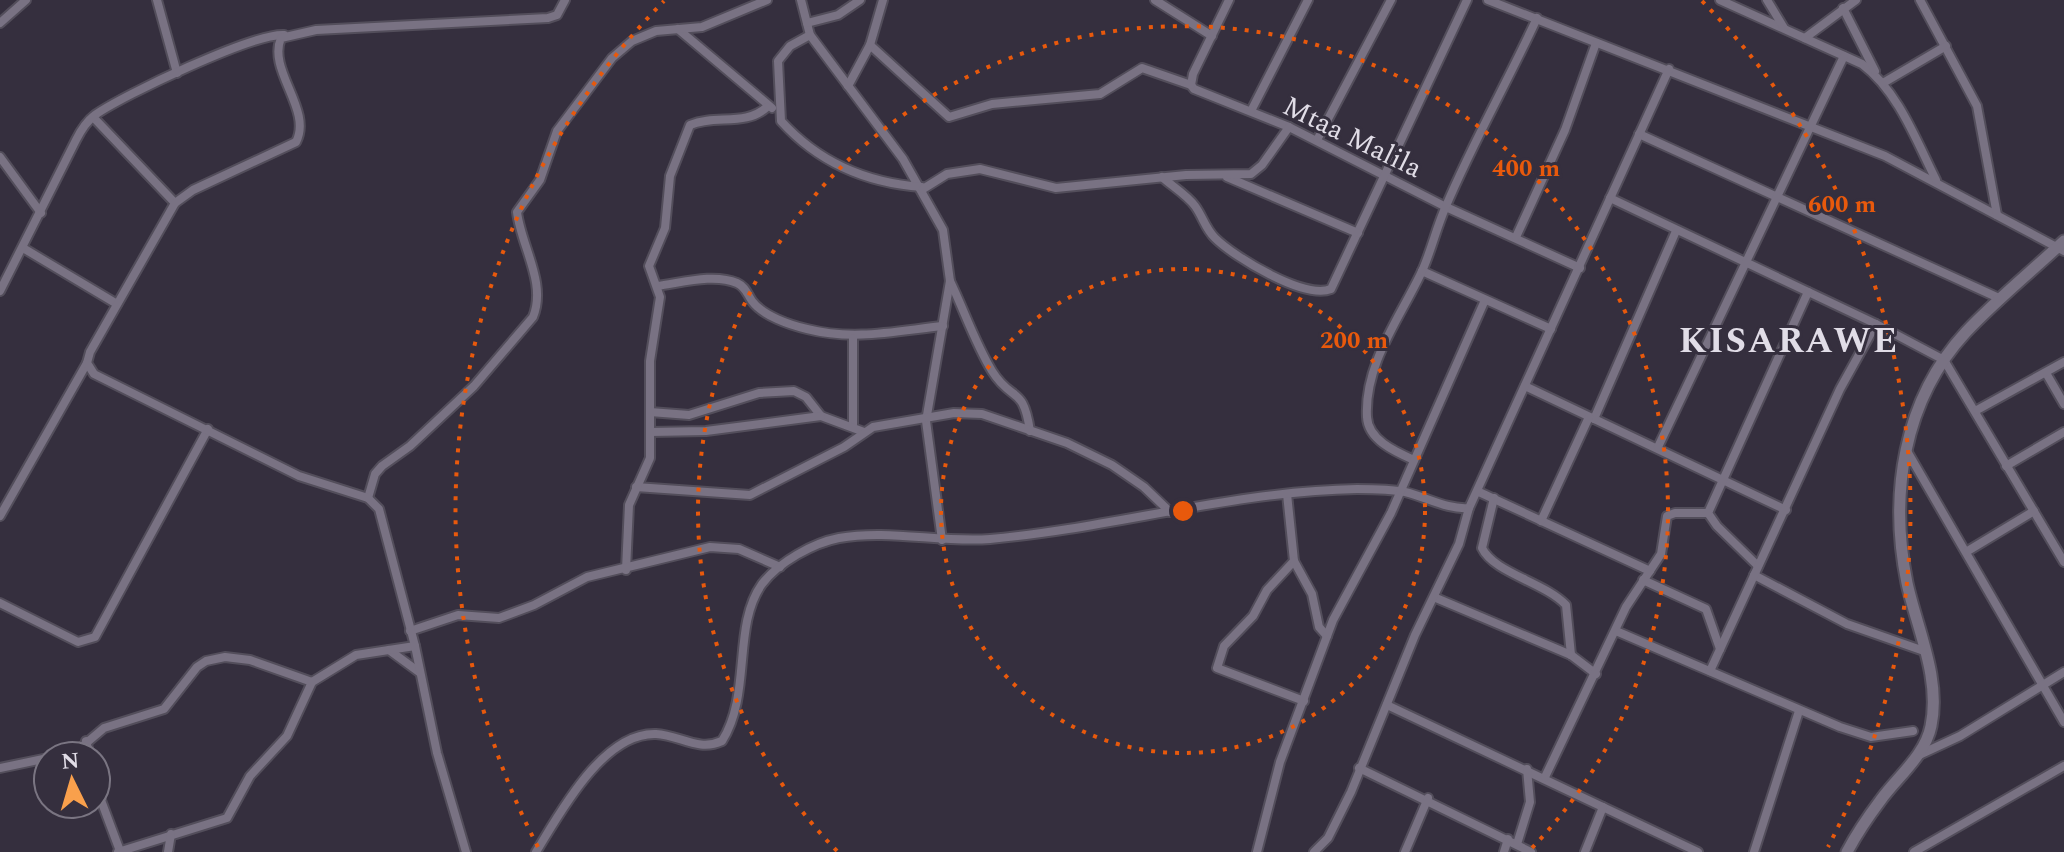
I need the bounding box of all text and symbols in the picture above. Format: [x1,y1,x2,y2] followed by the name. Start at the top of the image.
[1275,85,1430,190] street label: Mtaa Malila
[1492,151,1560,187] text: 400 m
[1808,187,1876,223] text: 600 m
[1679,314,1899,369] district label: KISARAWE
[1320,323,1388,359] text: 200 m
[1169,497,1197,525] centre of rings
[32,740,112,820] north arrow
[60,744,81,779] text: N

